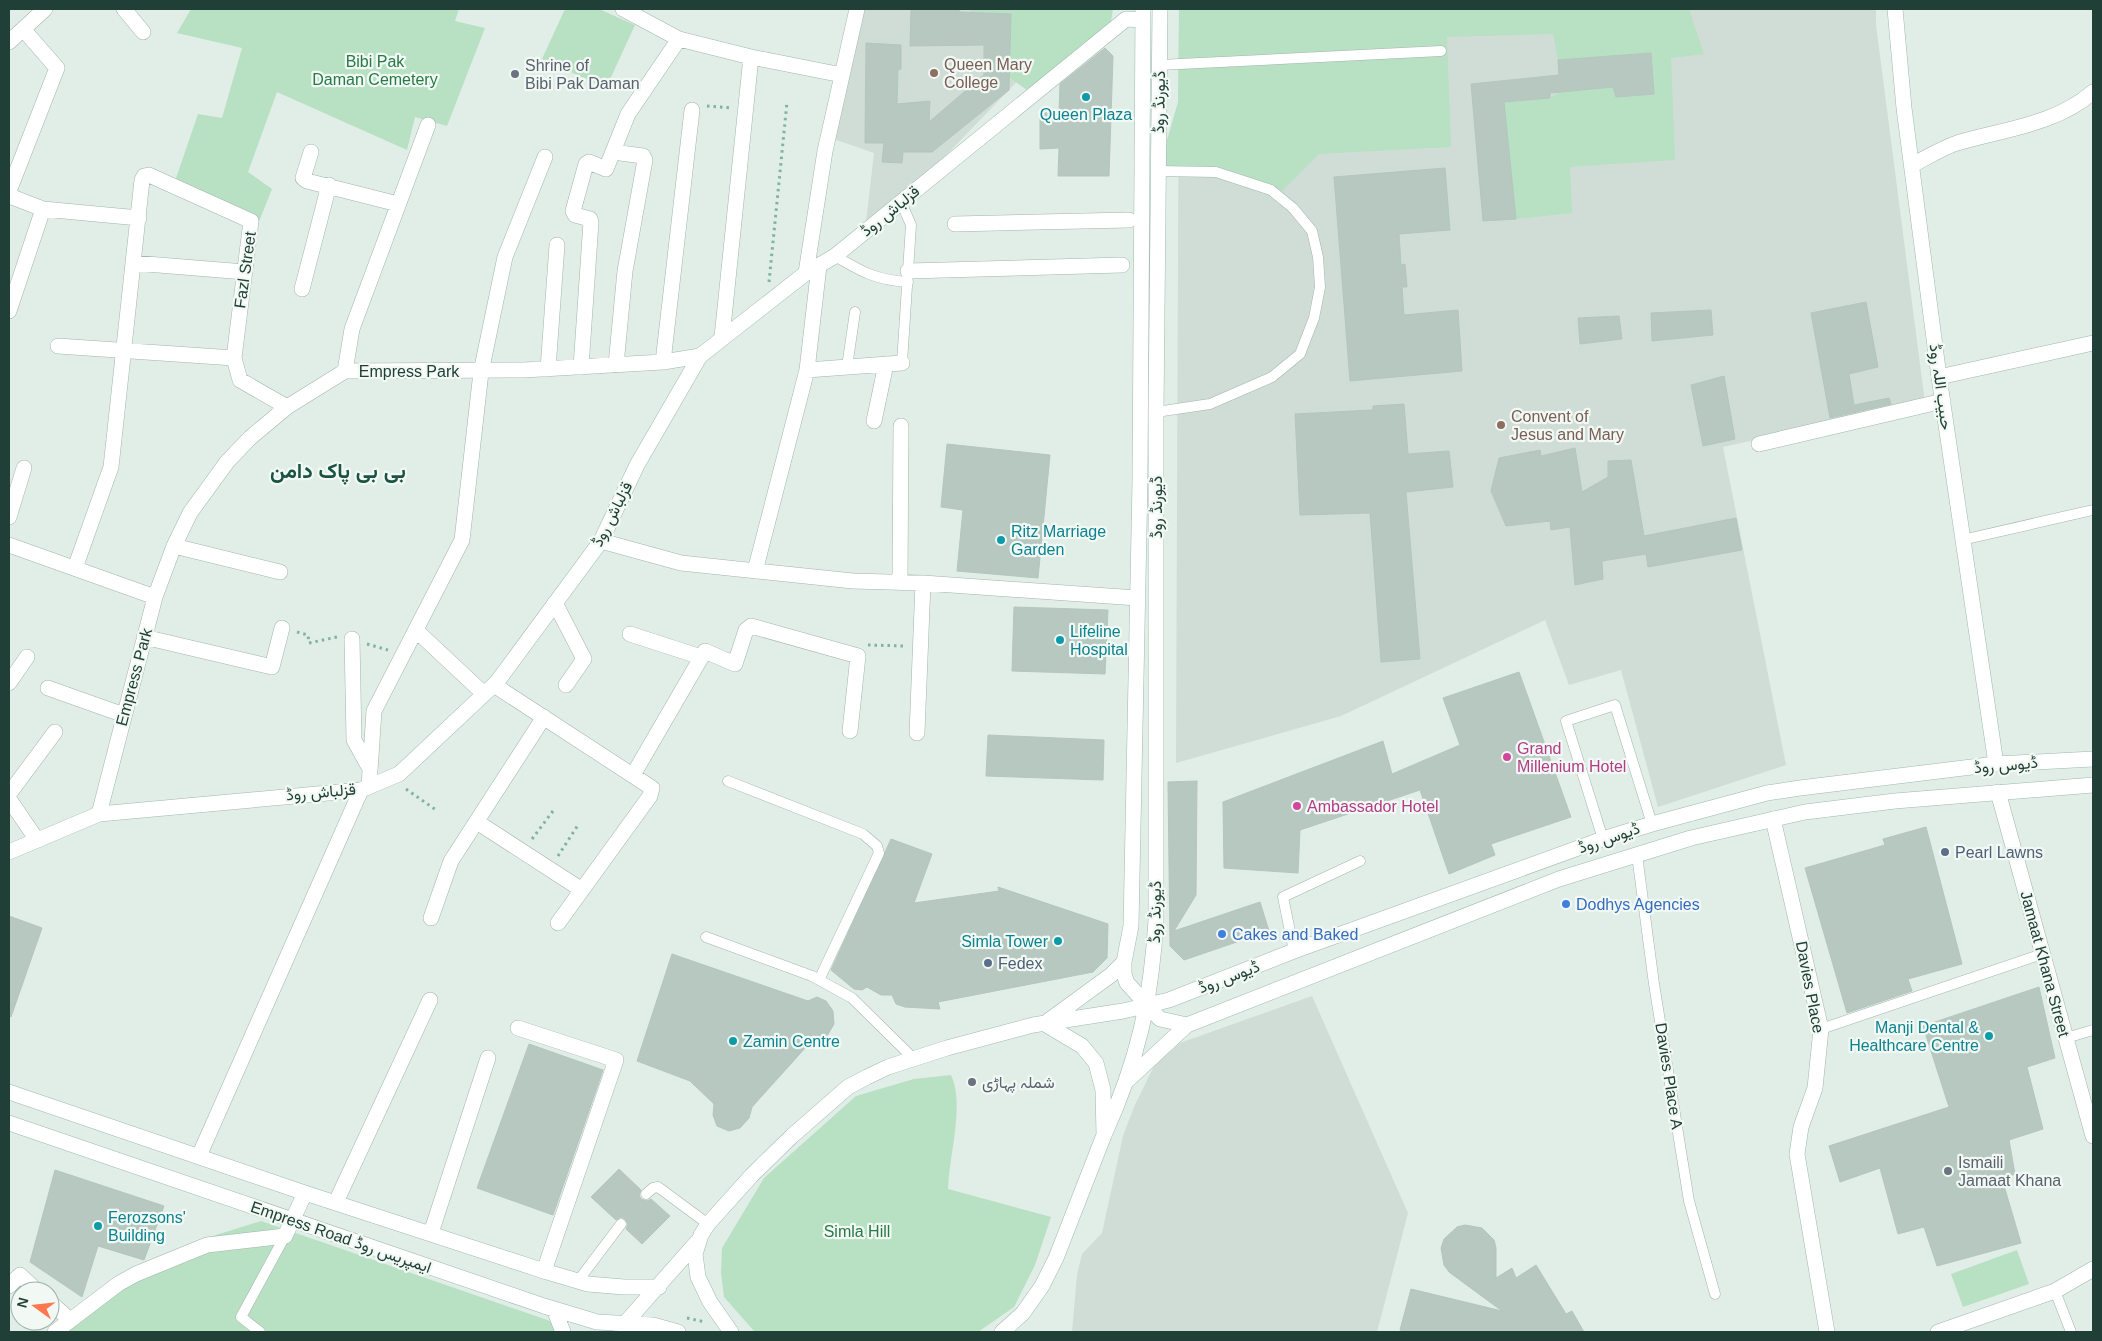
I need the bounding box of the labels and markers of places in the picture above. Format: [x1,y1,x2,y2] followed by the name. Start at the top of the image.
[944,56,1032,91] place label: Queen Mary College
[525,57,640,92] place label: Shrine of Bibi Pak Daman
[928,67,940,79] marker: Queen Mary College
[509,68,521,80] marker: Shrine of Bibi Pak Daman
[1080,91,1092,103] marker: Queen Plaza
[1040,106,1132,123] place label: Queen Plaza
[1511,408,1624,443] place label: Convent of Jesus and Mary
[1495,419,1507,431] marker: Convent of Jesus and Mary
[1011,523,1106,558] place label: Ritz Marriage Garden
[995,534,1007,546] marker: Ritz Marriage Garden
[1070,623,1128,658] place label: Lifeline Hospital
[1054,634,1066,646] marker: Lifeline Hospital
[1517,740,1626,775] place label: Grand Millenium Hotel
[1501,751,1513,763] marker: Grand Millenium Hotel
[1307,798,1439,815] place label: Ambassador Hotel
[1291,800,1303,812] marker: Ambassador Hotel
[1955,844,2043,861] place label: Pearl Lawns
[1939,846,1951,858] marker: Pearl Lawns
[1576,896,1700,913] place label: Dodhys Agencies
[1560,898,1572,910] marker: Dodhys Agencies
[1232,926,1358,943] place label: Cakes and Baked
[1216,928,1228,940] marker: Cakes and Baked
[961,933,1049,950] place label: Simla Tower
[1052,935,1064,947] marker: Simla Tower
[998,955,1042,972] place label: Fedex
[982,957,994,969] marker: Fedex
[1849,1019,1979,1054] place label: Manji Dental & Healthcare Centre
[1983,1030,1995,1042] marker: Manji Dental & Healthcare Centre
[743,1033,840,1050] place label: Zamin Centre
[727,1035,739,1047] marker: Zamin Centre
[982,1074,1055,1094] place label: شملہ پہاڑی
[966,1076,978,1088] marker: شملہ پہاڑی
[1958,1154,2061,1189] place label: Ismaili Jamaat Khana
[1942,1165,1954,1177] marker: Ismaili Jamaat Khana
[108,1209,186,1244] place label: Ferozsons' Building
[92,1220,104,1232] marker: Ferozsons' Building

